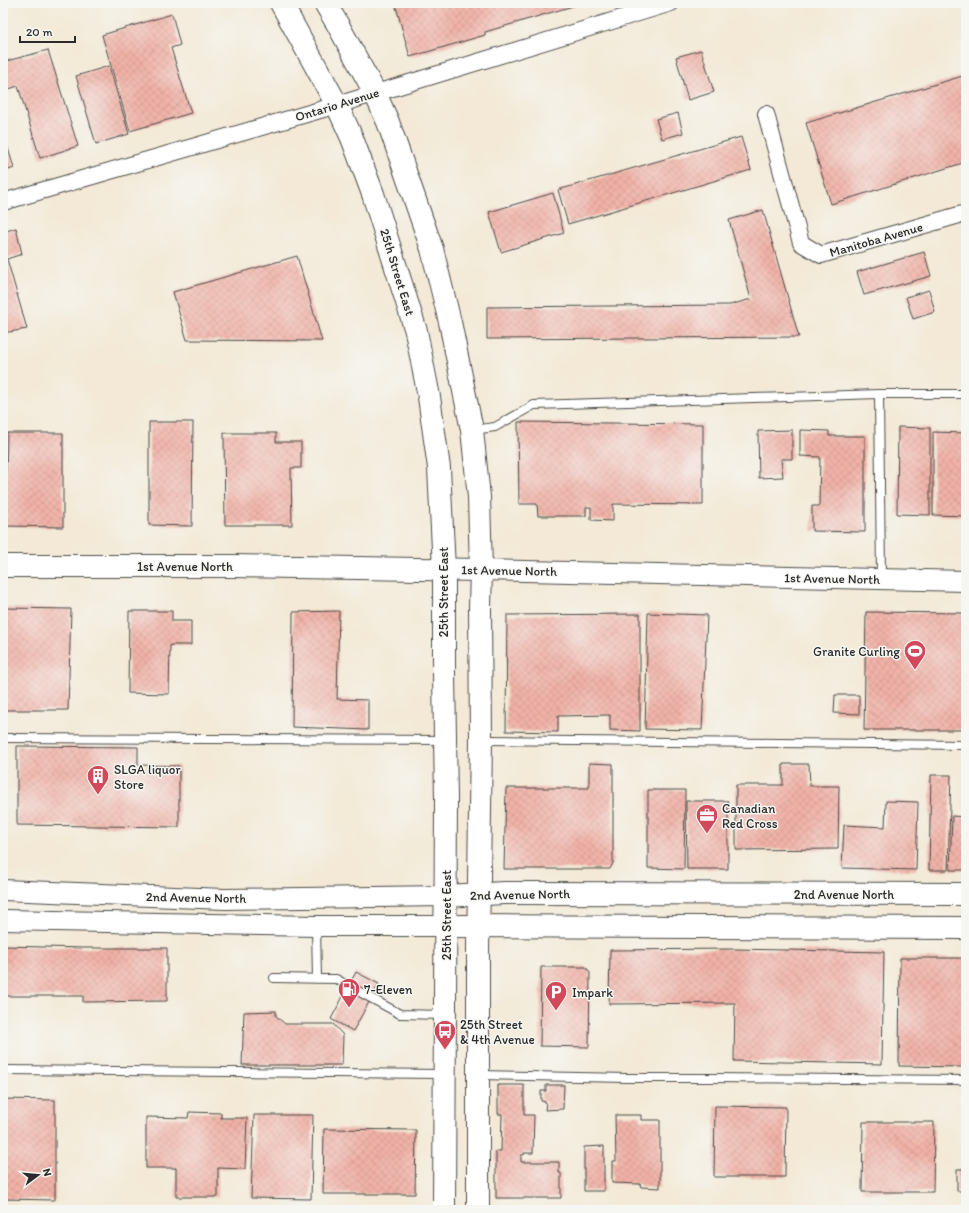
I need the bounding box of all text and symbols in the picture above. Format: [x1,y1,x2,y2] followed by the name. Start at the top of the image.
[20,18,75,44] scale bar
[26,25,53,39] text: 20 m
[293,85,381,124] street label: Ontario Avenue
[828,219,925,260] street label: Manitoba Avenue
[377,227,418,318] street label: 25th Street East
[436,547,451,637] street label: 25th Street East
[137,559,233,574] street label: 1st Avenue North
[461,562,557,579] street label: 1st Avenue North
[784,570,880,587] street label: 1st Avenue North
[902,638,928,671] sports icon: Granite Curling
[813,644,900,659] place label: Granite Curling
[114,762,181,792] place label: SLGA liquor Store
[85,763,111,796] building icon: SLGA liquor Store
[722,801,778,831] place label: Canadian Red Cross
[694,802,720,835] office icon: Canadian Red Cross
[439,870,454,960] street label: 25th Street East
[470,886,570,903] street label: 2nd Avenue North
[794,887,894,902] street label: 2nd Avenue North
[146,889,246,906] street label: 2nd Avenue North
[336,976,362,1009] fuel station icon: 7-Eleven
[543,979,569,1012] parking icon: Impark
[364,982,413,997] place label: 7-Eleven
[572,985,613,1000] place label: Impark
[460,1017,535,1047] place label: 25th Street & 4th Avenue
[432,1018,458,1051] bus stop icon: 25th Street & 4th Avenue
[18,1155,58,1195] north arrow
[40,1167,54,1178] text: N

